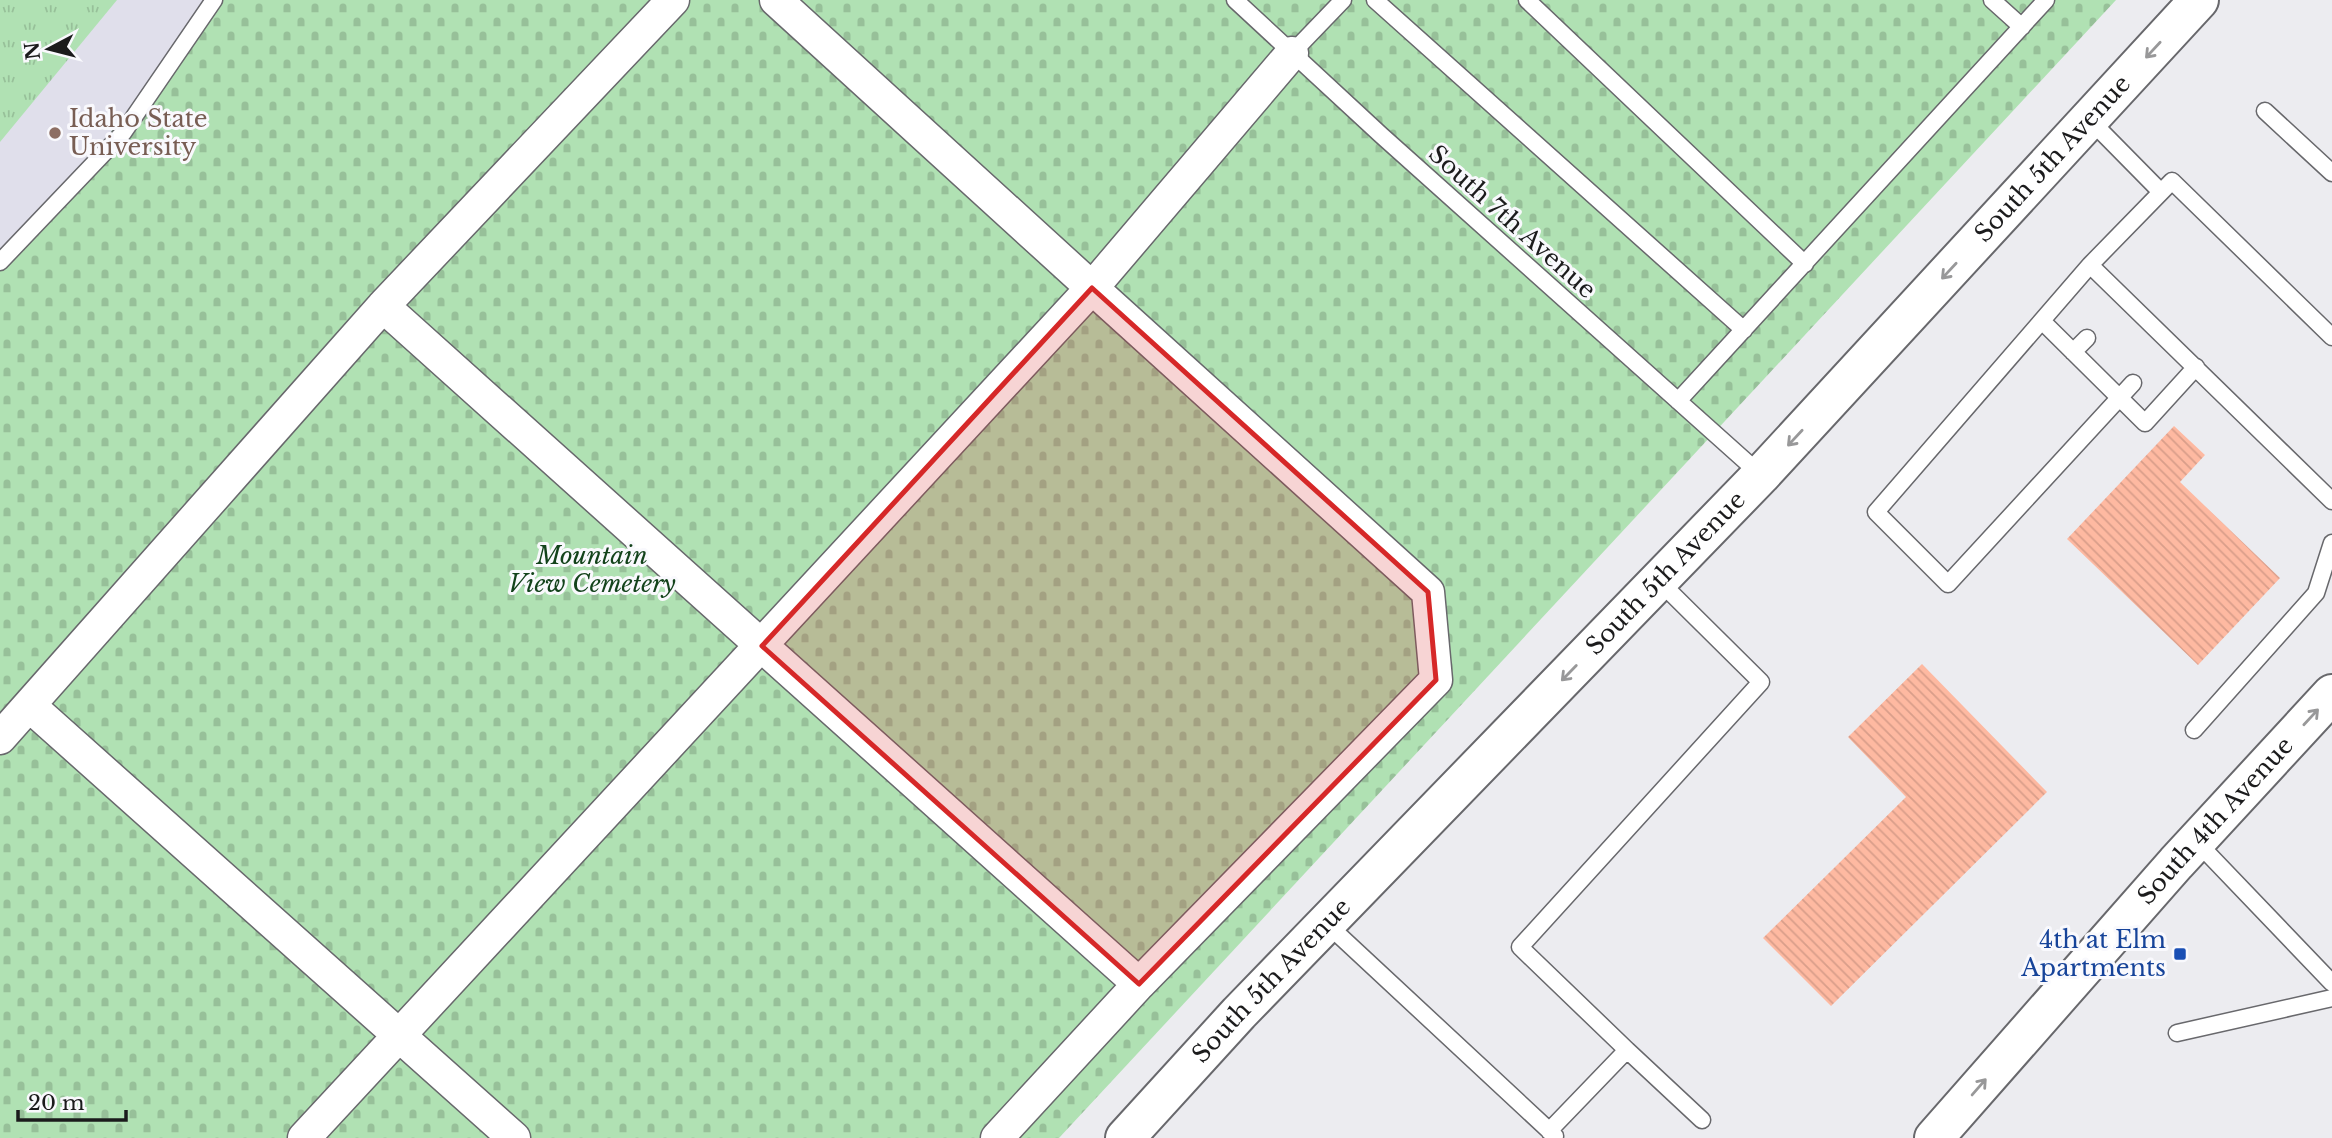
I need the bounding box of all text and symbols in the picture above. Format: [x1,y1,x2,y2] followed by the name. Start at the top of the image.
[14,14,84,84] north arrow
[20,41,45,61] text: N
[2145,41,2161,59] one-way arrow
[1968,69,2136,248] street label: South 5th Avenue
[69,104,208,161] place label: Idaho State University
[47,125,63,141] marker: Idaho State University
[1423,139,1602,304] street label: South 7th Avenue
[1941,262,1957,280] one-way arrow
[1786,429,1803,446] one-way arrow
[1580,485,1751,661] street label: South 5th Avenue
[508,541,676,598] park label: Mountain View Cemetery
[1560,664,1577,681] one-way arrow
[2303,708,2319,726] one-way arrow
[2131,731,2299,910] street label: South 4th Avenue
[1186,892,1356,1069] street label: South 5th Avenue
[2020,925,2166,982] place label: 4th at Elm Apartments
[2172,946,2188,962] marker: 4th at Elm Apartments
[18,1078,126,1122] scale bar
[1971,1078,1987,1096] one-way arrow
[28,1090,85,1116] text: 20 m

